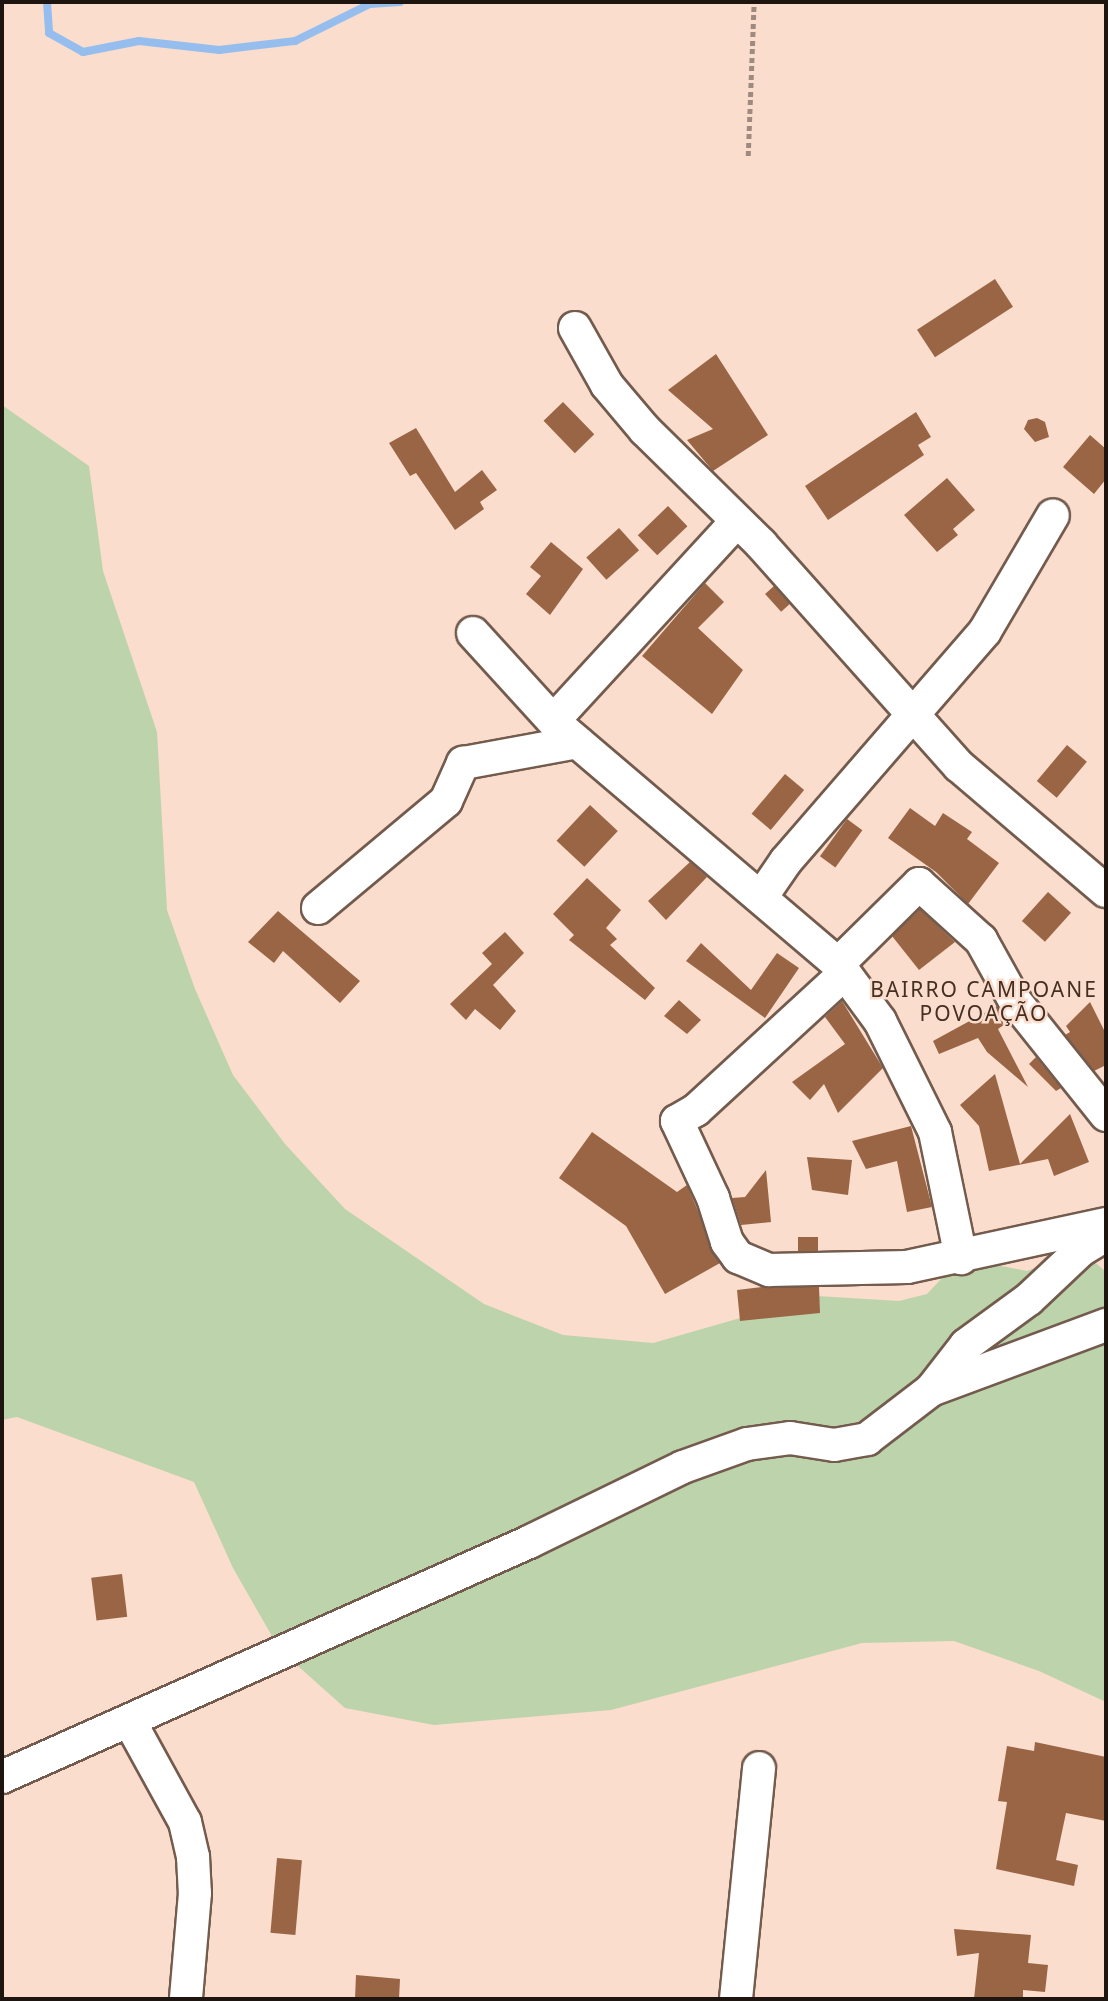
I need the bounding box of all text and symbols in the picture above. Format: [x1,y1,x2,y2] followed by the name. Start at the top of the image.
[872,976,1096,1026] district label: BAIRRO CAMPOANE POVOAÇÃO

